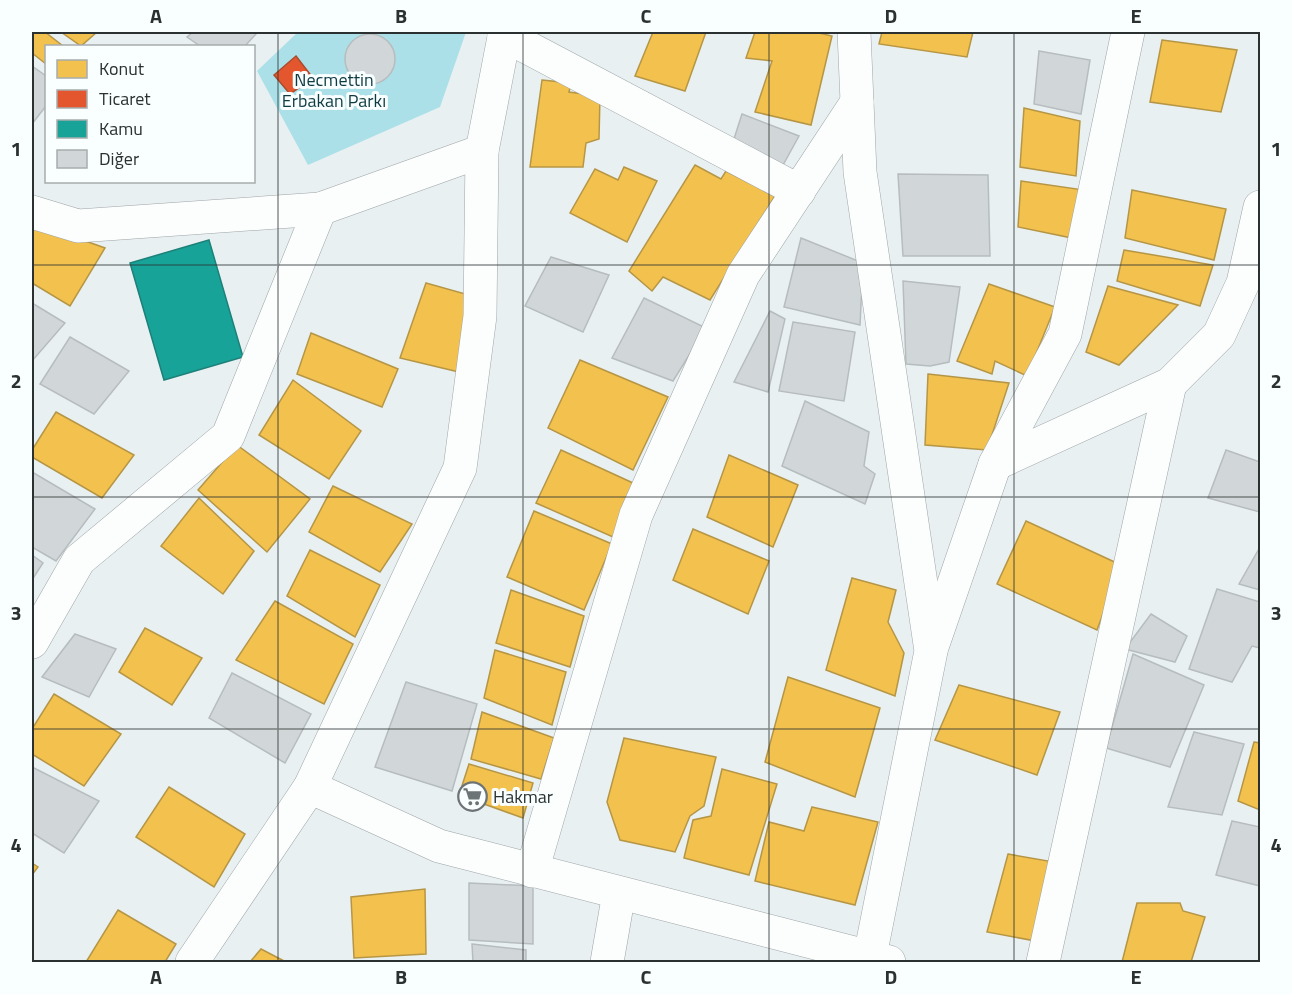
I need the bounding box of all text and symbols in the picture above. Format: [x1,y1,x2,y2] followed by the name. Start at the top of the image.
[150,0,162,31] text: A
[395,0,407,31] text: B
[641,0,652,31] text: C
[885,0,897,31] text: D
[1130,0,1142,31] text: E
[45,45,255,183] legend
[99,55,145,82] text: Konut
[282,66,386,114] park label: Necmettin Erbakan Parkı
[99,85,151,112] text: Ticaret
[99,115,143,142] text: Kamu
[10,133,22,164] text: 1
[1270,133,1282,164] text: 1
[99,145,139,172] text: Diğer
[10,365,22,396] text: 2
[1270,365,1282,396] text: 2
[10,597,22,628] text: 3
[1270,597,1282,628] text: 3
[456,781,488,813] supermarket icon: Hakmar
[493,783,553,810] place label: Hakmar
[10,829,22,860] text: 4
[1270,829,1282,860] text: 4
[150,961,162,992] text: A
[395,961,407,992] text: B
[641,961,652,992] text: C
[885,961,897,992] text: D
[1130,961,1142,992] text: E

